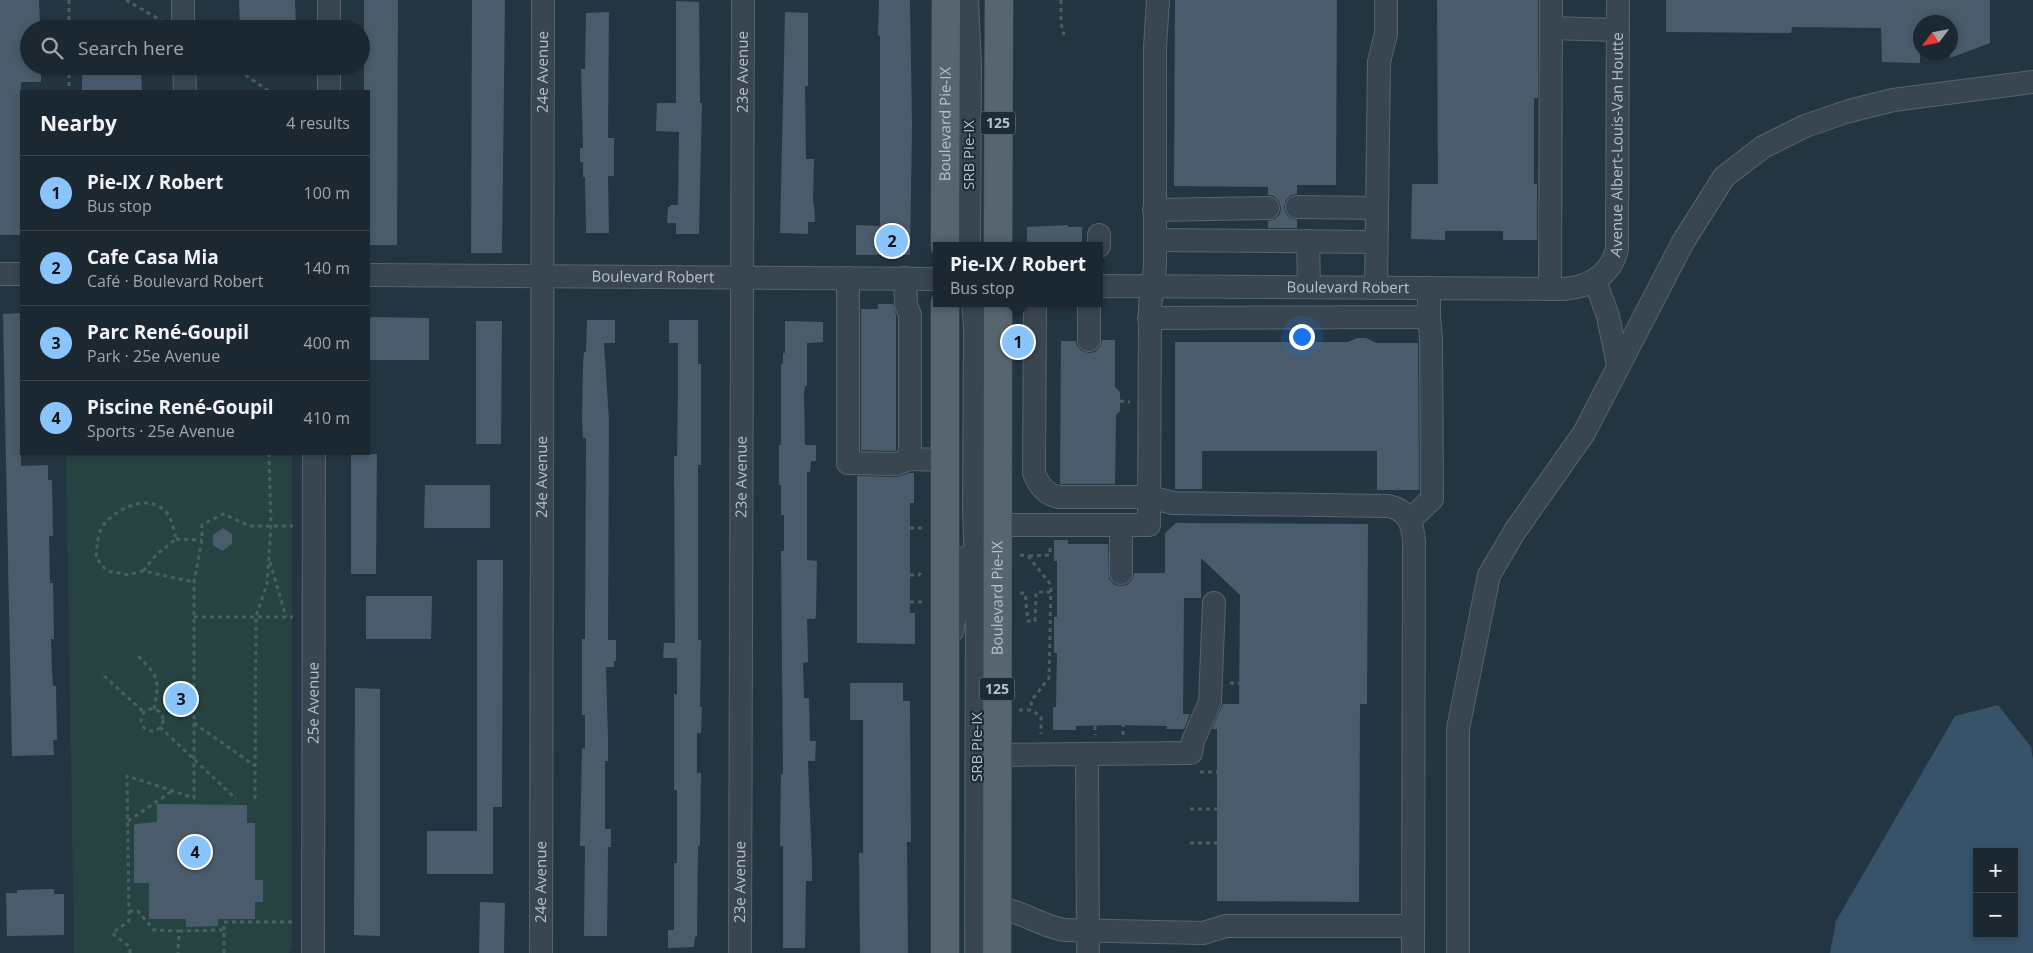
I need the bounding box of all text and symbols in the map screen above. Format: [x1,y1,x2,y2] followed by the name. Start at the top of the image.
[1913,15,1958,60] north arrow
[20,20,370,75] search box
[532,31,552,113] street label: 24e Avenue
[732,31,752,113] street label: 23e Avenue
[1604,32,1627,259] street label: Avenue Albert-Louis-Van Houtte
[38,34,66,62] icon: search
[78,35,184,61] text: Search here
[934,67,955,181] street label: Boulevard Pie-IX
[40,109,117,137] text: Nearby
[286,112,350,134] text: 4 results
[980,112,1016,134] road number: 125
[958,120,978,190] street label: SRB Pie-IX
[87,169,223,195] text: Pie-IX / Robert
[51,182,61,204] text: 1
[304,182,350,204] text: 100 m
[87,195,152,217] text: Bus stop
[876,222,908,260] pin: 2
[933,242,1103,307] popup
[87,244,219,270] text: Cafe Casa Mia
[950,251,1086,277] text: Pie-IX / Robert
[51,257,61,279] text: 2
[304,257,350,279] text: 140 m
[592,266,714,286] street label: Boulevard Robert
[87,270,264,292] text: Café · Boulevard Robert
[1287,276,1409,297] street label: Boulevard Robert
[950,277,1015,299] text: Bus stop
[87,319,249,345] text: Parc René-Goupil
[1002,323,1034,361] pin: 1
[1289,324,1315,350] your location
[51,332,61,354] text: 3
[304,332,350,354] text: 400 m
[87,345,220,367] text: Park · 25e Avenue
[87,394,274,420] text: Piscine René-Goupil
[51,407,61,429] text: 4
[304,407,350,429] text: 410 m
[87,420,235,442] text: Sports · 25e Avenue
[531,436,551,518] street label: 24e Avenue
[730,436,751,518] street label: 23e Avenue
[986,541,1007,655] street label: Boulevard Pie-IX
[302,662,323,744] street label: 25e Avenue
[980,678,1014,701] road number: 125
[165,680,197,718] pin: 3
[966,712,986,782] street label: SRB Pie-IX
[179,833,211,871] pin: 4
[530,841,550,923] street label: 24e Avenue
[729,841,749,923] street label: 23e Avenue
[1973,848,2018,938] map controls
[1973,848,2018,893] button: +
[1973,893,2018,938] button: −

